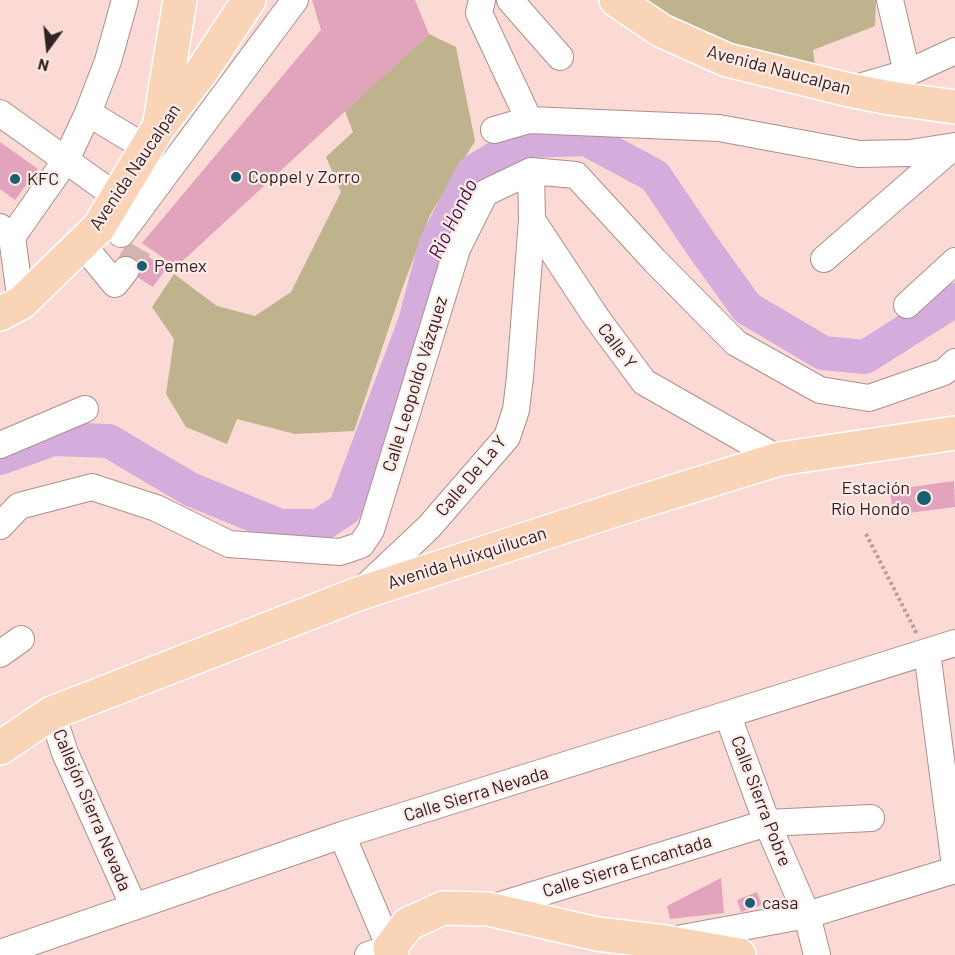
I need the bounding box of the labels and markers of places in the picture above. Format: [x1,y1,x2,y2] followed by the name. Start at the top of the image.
[248,166,360,188] place label: Coppel y Zorro
[27,168,59,190] place label: KFC
[229,170,243,184] marker: Coppel y Zorro
[8,172,22,186] marker: KFC
[154,255,207,277] place label: Pemex
[135,259,149,273] marker: Pemex
[831,477,910,520] place label: Estación Río Hondo
[915,489,933,507] marker: Estación Río Hondo
[762,892,798,914] place label: casa
[743,896,757,910] marker: casa

